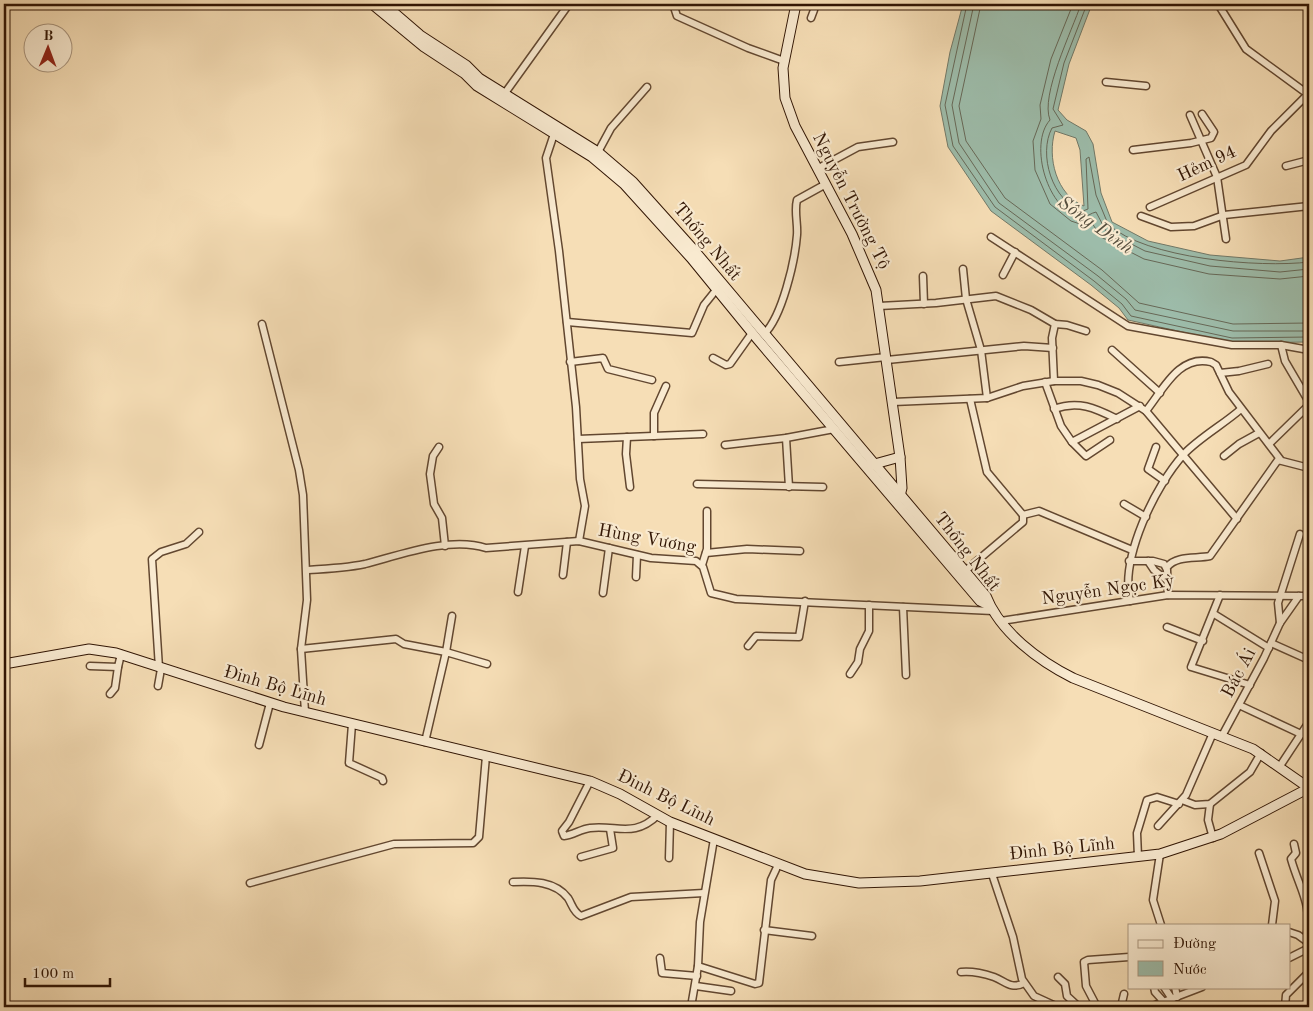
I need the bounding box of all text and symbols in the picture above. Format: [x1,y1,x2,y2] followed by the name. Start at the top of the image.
[22,22,72,72] north arrow
[43,29,53,43] text: B
[809,129,895,272] street label: Nguyễn Trường Tộ
[1175,143,1239,185] street label: Hẻm 94
[1054,193,1136,259] water label: Sông Dinh
[670,199,745,284] street label: Thống Nhất
[931,508,1004,595] street label: Thống Nhất
[597,522,698,557] street label: Hùng Vương
[1040,570,1176,608] street label: Nguyễn Ngọc Kỳ
[1215,643,1259,701] street label: Bác Ái
[222,663,329,709] street label: Đinh Bộ Lĩnh
[614,767,718,829] street label: Đinh Bộ Lĩnh
[1008,834,1116,863] street label: Đinh Bộ Lĩnh
[1128,924,1290,988] legend
[1173,937,1216,952] text: Đường
[25,956,110,988] scale bar
[1173,963,1207,978] text: Nước
[32,967,74,982] text: 100 m

